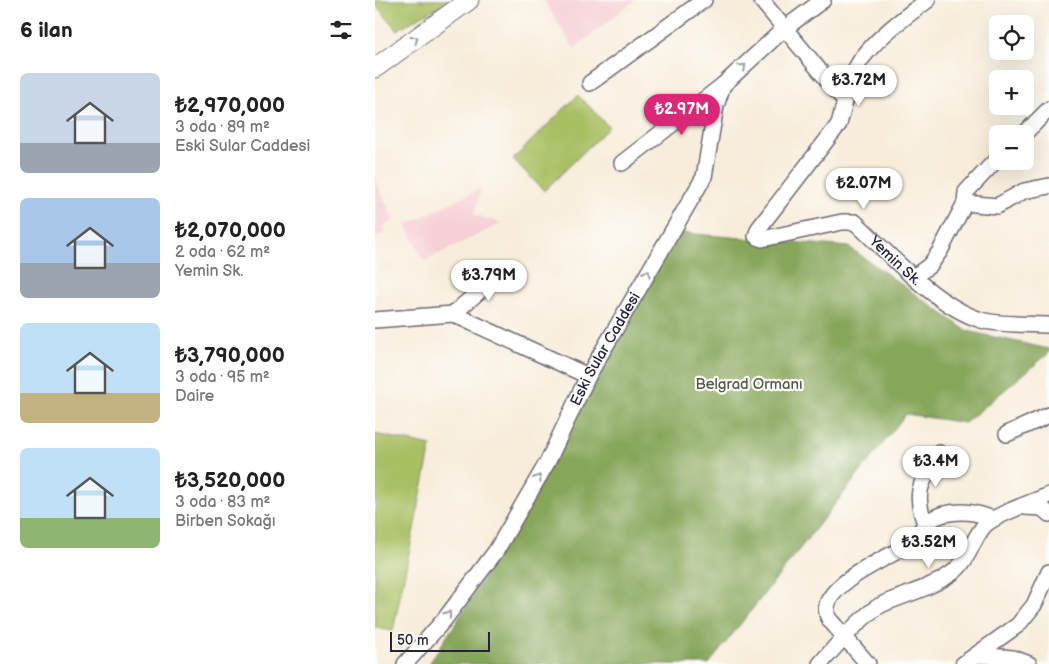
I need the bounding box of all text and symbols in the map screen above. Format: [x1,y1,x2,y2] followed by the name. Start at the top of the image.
[989,15,1034,170] map controls
[989,15,1034,60] button: locate
[327,16,355,44] icon: filters
[20,18,73,43] text: 6 ilan
[409,36,418,46] one-way arrow
[737,64,746,73] one-way arrow
[818,64,900,107] pin: ₺3.72M
[989,70,1034,115] button: +
[832,71,886,90] text: ₺3.72M
[60,93,120,153] icon: home
[175,93,285,118] text: ₺2,970,000
[641,94,723,136] pin: ₺2.97M
[655,100,709,119] text: ₺2.97M
[175,118,270,137] text: 3 oda · 89 m²
[989,125,1034,170] button: −
[175,137,310,156] text: Eski Sular Caddesi
[823,168,905,210] pin: ₺2.07M
[837,174,891,193] text: ₺2.07M
[60,218,120,278] icon: home
[175,218,286,243] text: ₺2,070,000
[865,231,925,290] street label: Yemin Sk.
[175,243,270,262] text: 2 oda · 62 m²
[448,260,530,302] pin: ₺3.79M
[175,262,243,281] text: Yemin Sk.
[462,266,516,285] text: ₺3.79M
[640,270,650,279] one-way arrow
[566,289,644,409] street label: Eski Sular Caddesi
[60,343,120,403] icon: home
[175,343,285,368] text: ₺3,790,000
[175,368,270,387] text: 3 oda · 95 m²
[695,375,803,394] park label: Belgrad Ormanı
[175,387,214,406] text: Daire
[901,446,971,488] pin: ₺3.4M
[913,452,959,471] text: ₺3.4M
[60,468,120,528] icon: home
[175,468,285,493] text: ₺3,520,000
[531,475,541,484] one-way arrow
[175,493,271,512] text: 3 oda · 83 m²
[175,512,275,531] text: Birben Sokağı
[888,526,970,569] pin: ₺3.52M
[902,533,956,552] text: ₺3.52M
[442,610,451,620] one-way arrow
[390,629,490,652] scale bar
[397,632,429,649] text: 50 m

